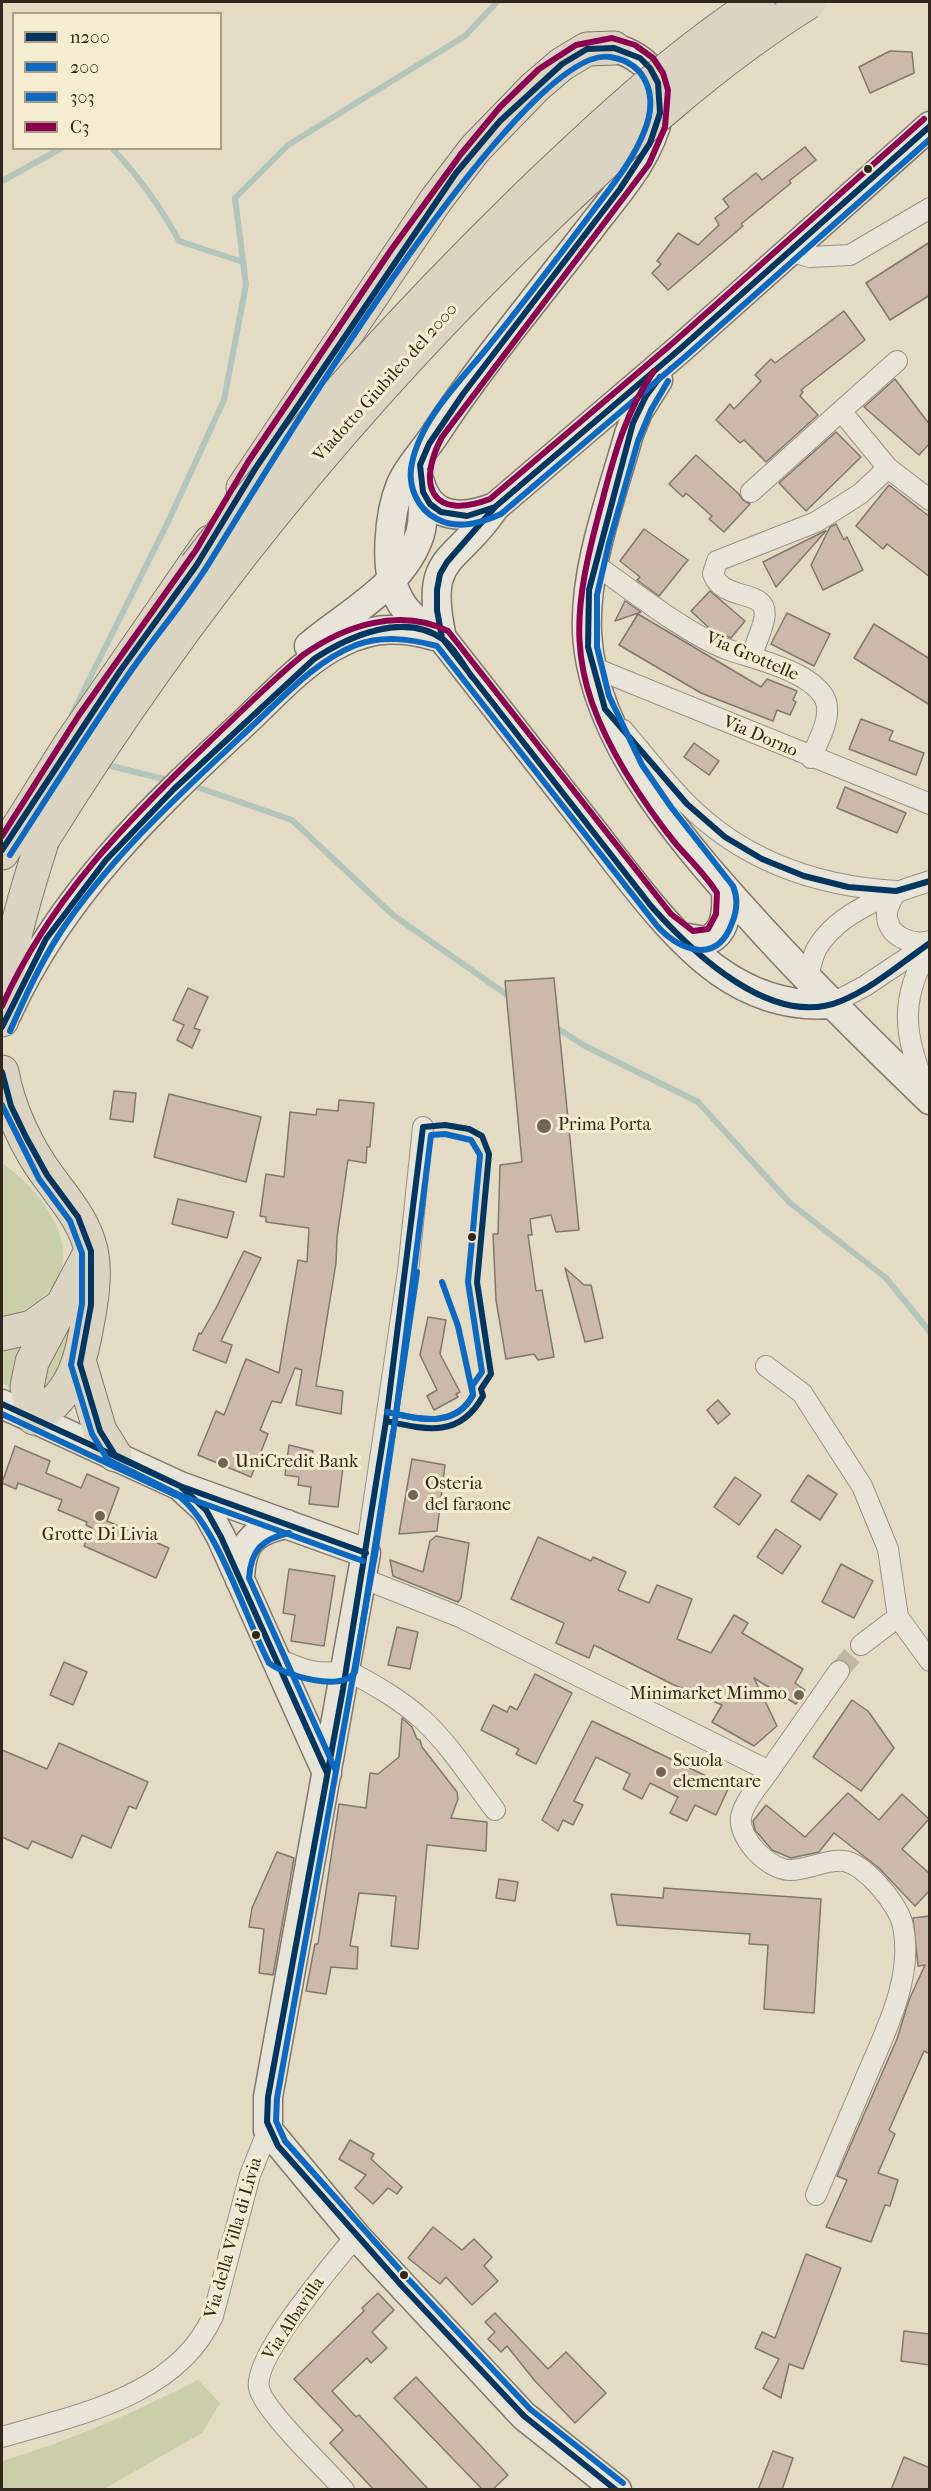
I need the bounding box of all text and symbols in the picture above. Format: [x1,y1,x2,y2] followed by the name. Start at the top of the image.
[12,12,222,150] legend
[70,27,110,48] text: n200
[70,57,99,78] text: 200
[70,87,95,108] text: 303
[70,117,90,138] text: C3
[862,163,874,175] unlabelled marker
[309,299,463,467] street label: Viadotto Giubileo del 2000
[702,628,802,686] street label: Via Grottelle
[719,712,801,762] street label: Via Dorno
[558,1115,651,1137] place label: Prima Porta
[535,1117,553,1135] marker: Prima Porta
[466,1231,478,1243] unlabelled marker
[235,1452,358,1474] place label: UniCredit Bank
[216,1456,230,1470] marker: UniCredit Bank
[425,1474,511,1516] place label: Osteria del faraone
[406,1488,420,1502] marker: Osteria del faraone
[93,1509,107,1523] marker: Grotte Di Livia
[42,1525,158,1547] place label: Grotte Di Livia
[250,1629,262,1641] unlabelled marker
[630,1684,787,1706] place label: Minimarket Mimmo
[792,1688,806,1702] marker: Minimarket Mimmo
[673,1751,761,1794] place label: Scuola elementare
[654,1765,668,1779] marker: Scuola elementare
[201,2155,267,2321] street label: Via della Villa di Livia
[398,2269,410,2281] unlabelled marker
[258,2273,330,2365] street label: Via Albavilla

